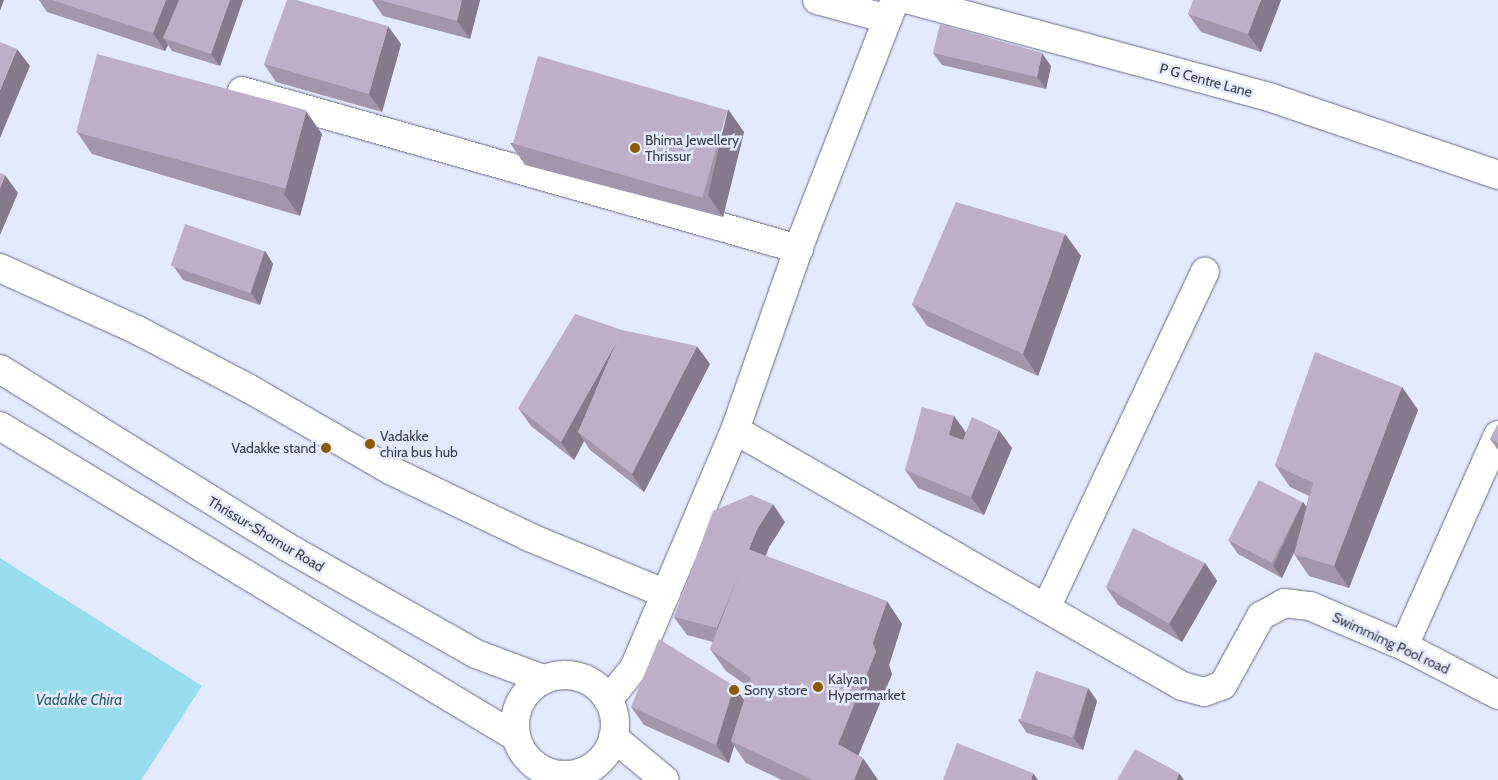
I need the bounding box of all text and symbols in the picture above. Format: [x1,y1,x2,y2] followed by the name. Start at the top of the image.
[1158,60,1254,100] street label: P G Centre Lane
[645,132,739,164] place label: Bhima Jewellery Thrissur
[629,142,641,154] marker: Bhima Jewellery Thrissur
[380,428,458,461] place label: Vadakke chira bus hub
[364,438,376,450] marker: Vadakke chira bus hub
[231,440,316,456] place label: Vadakke stand
[320,442,332,454] marker: Vadakke stand
[205,493,327,575] street label: Thrissur-Shornur Road
[1330,609,1452,677] street label: Swimmimg Pool road
[828,671,905,704] place label: Kalyan Hypermarket
[812,681,824,693] marker: Kalyan Hypermarket
[744,682,807,698] place label: Sony store
[728,684,740,696] marker: Sony store
[36,692,122,710] water label: Vadakke Chira

